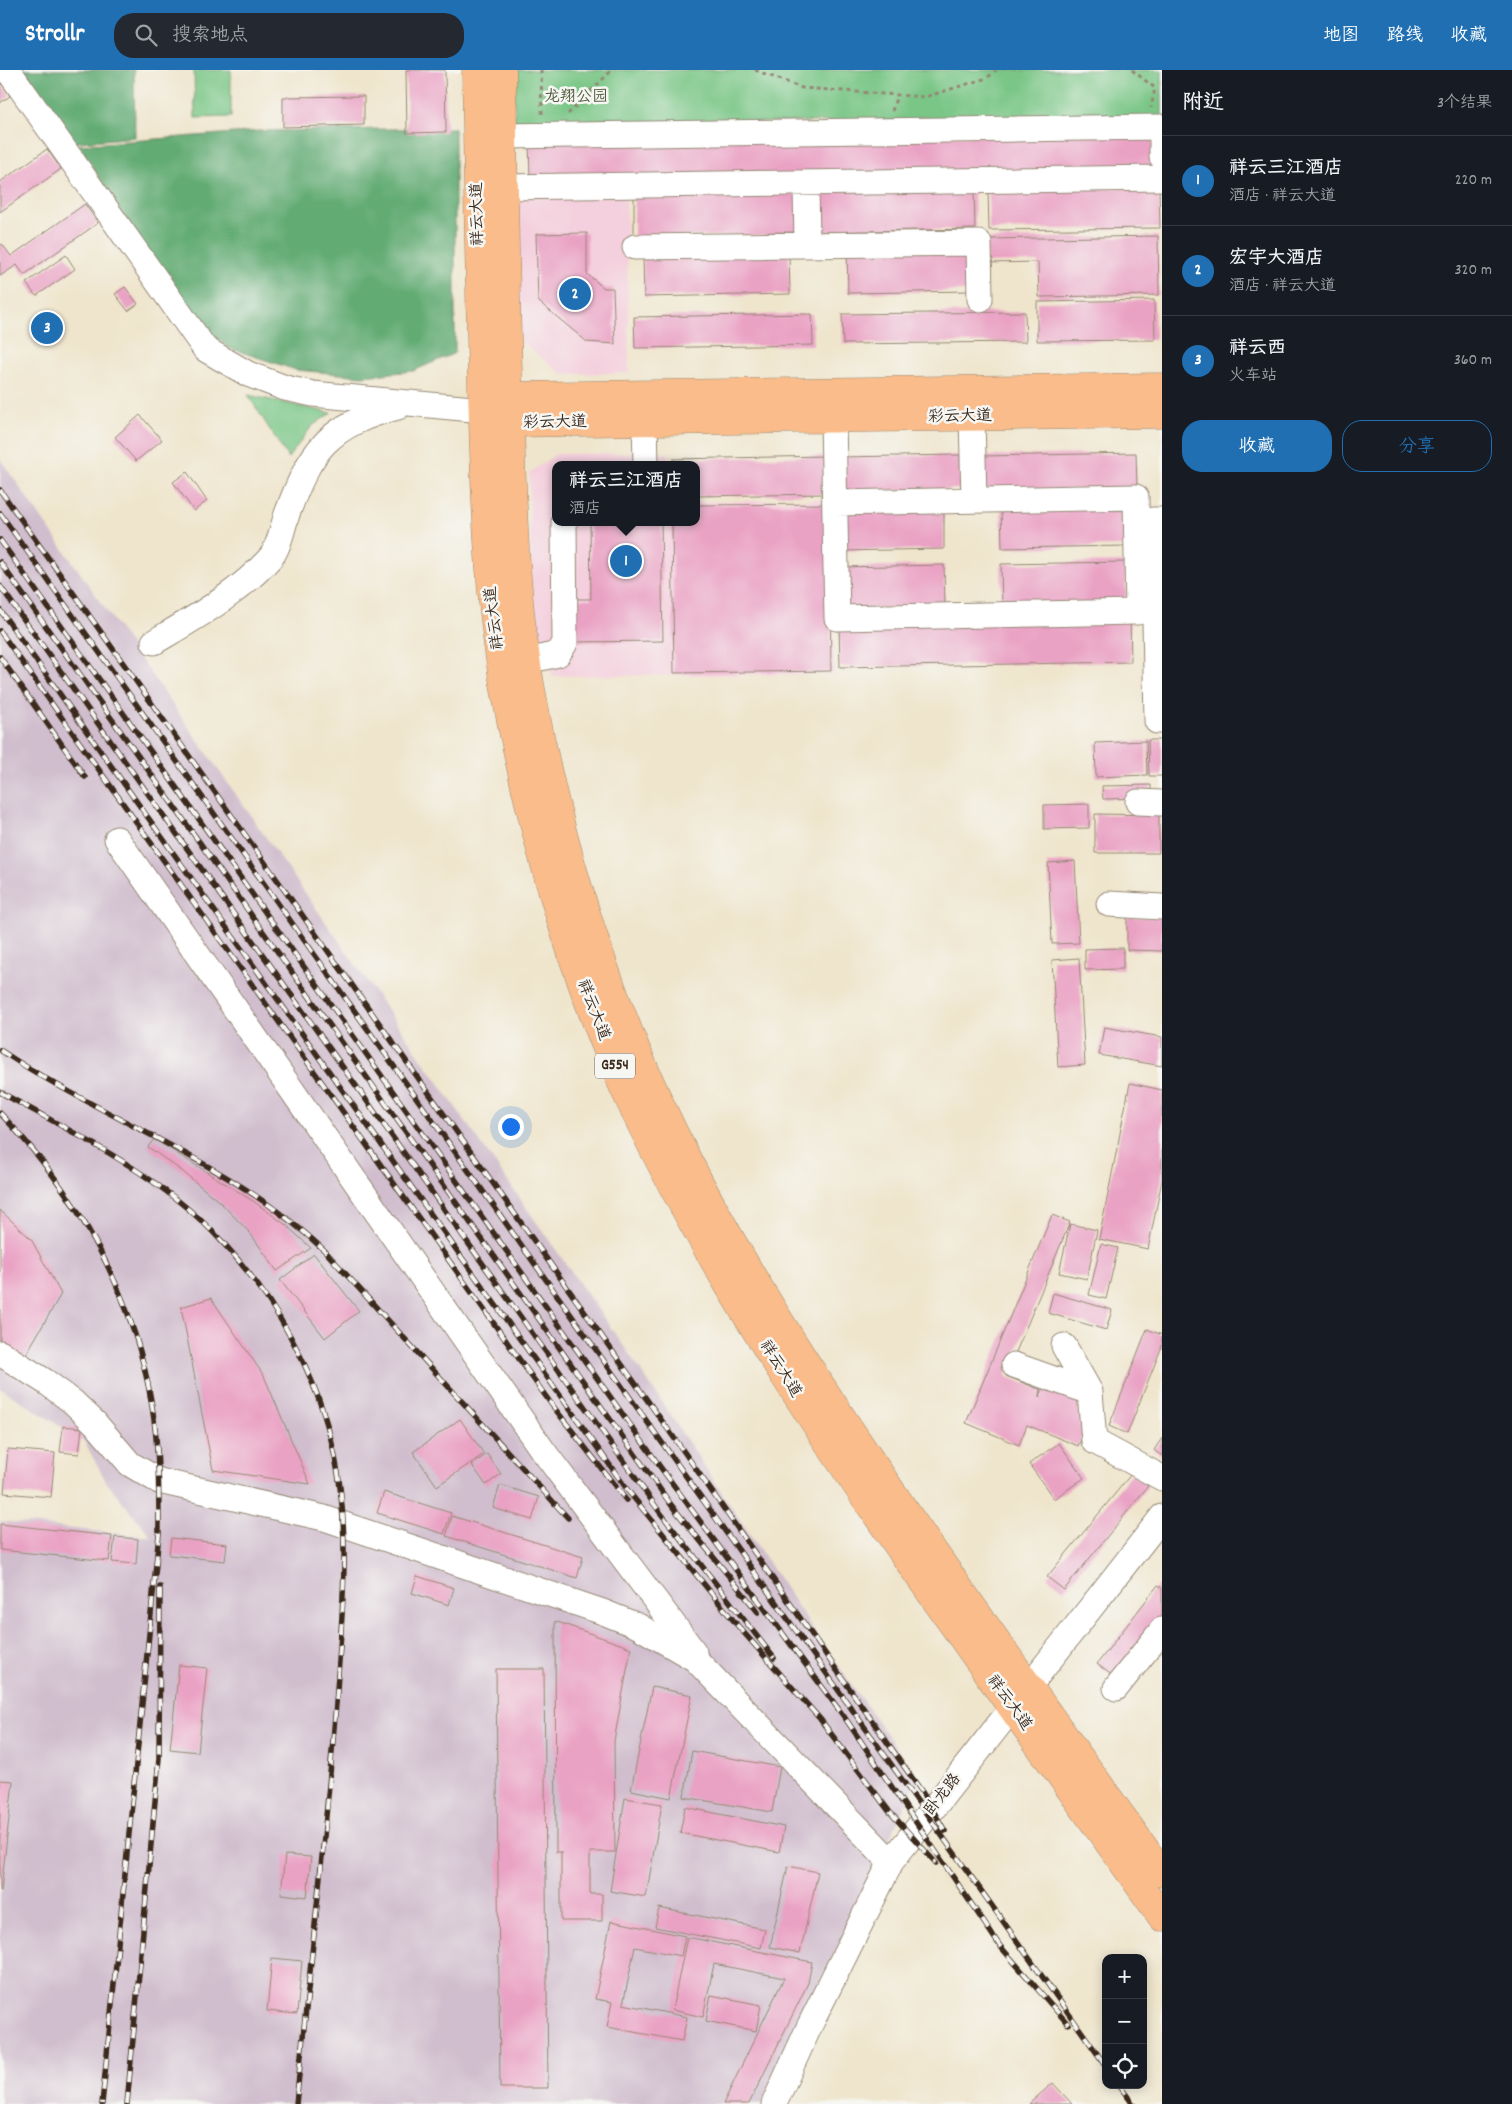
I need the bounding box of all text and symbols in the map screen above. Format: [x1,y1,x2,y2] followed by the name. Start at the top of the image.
[114,13,464,58] search box
[25,18,84,52] text: Strollr
[132,21,160,49] icon: search
[172,23,248,50] text: 搜索地点
[1323,24,1359,49] text: 地图
[1387,24,1423,49] text: 路线
[1451,24,1487,49] text: 收藏
[544,86,608,109] park label: 龙翔公园
[1182,89,1224,119] text: 附近
[1437,92,1492,115] text: 3个结果
[1229,156,1343,183] text: 祥云三江酒店
[1196,169,1200,192] text: 1
[1455,169,1492,192] text: 220 m
[466,182,490,246] street label: 祥云大道
[1229,185,1336,208] text: 酒店 · 祥云大道
[1229,246,1324,273] text: 宏宇大酒店
[1195,259,1202,282] text: 2
[1455,259,1492,282] text: 320 m
[559,275,591,313] pin: 2
[1229,275,1336,298] text: 酒店 · 祥云大道
[31,309,63,347] pin: 3
[1229,336,1286,363] text: 祥云西
[1194,349,1202,372] text: 3
[1454,349,1492,372] text: 360 m
[1229,365,1277,388] text: 火车站
[928,405,992,429] street label: 彩云大道
[523,411,587,435] street label: 彩云大道
[1182,420,1332,472] button: 收藏
[1342,420,1492,472] button: 分享
[552,461,700,526] popup
[569,469,683,496] text: 祥云三江酒店
[569,498,601,521] text: 酒店
[610,542,642,580] pin: 1
[480,585,510,651] street label: 祥云大道
[571,976,615,1044] street label: 祥云大道
[595,1054,635,1078] road number: G554
[498,1114,524,1140] your location
[753,1336,807,1402] street label: 祥云大道
[981,1670,1037,1736] street label: 祥云大道
[919,1769,967,1821] street label: 卧龙路
[1102,1954,1147,2089] map controls
[1102,1954,1147,1999] button: +
[1102,1999,1147,2044] button: −
[1102,2044,1147,2089] button: locate

